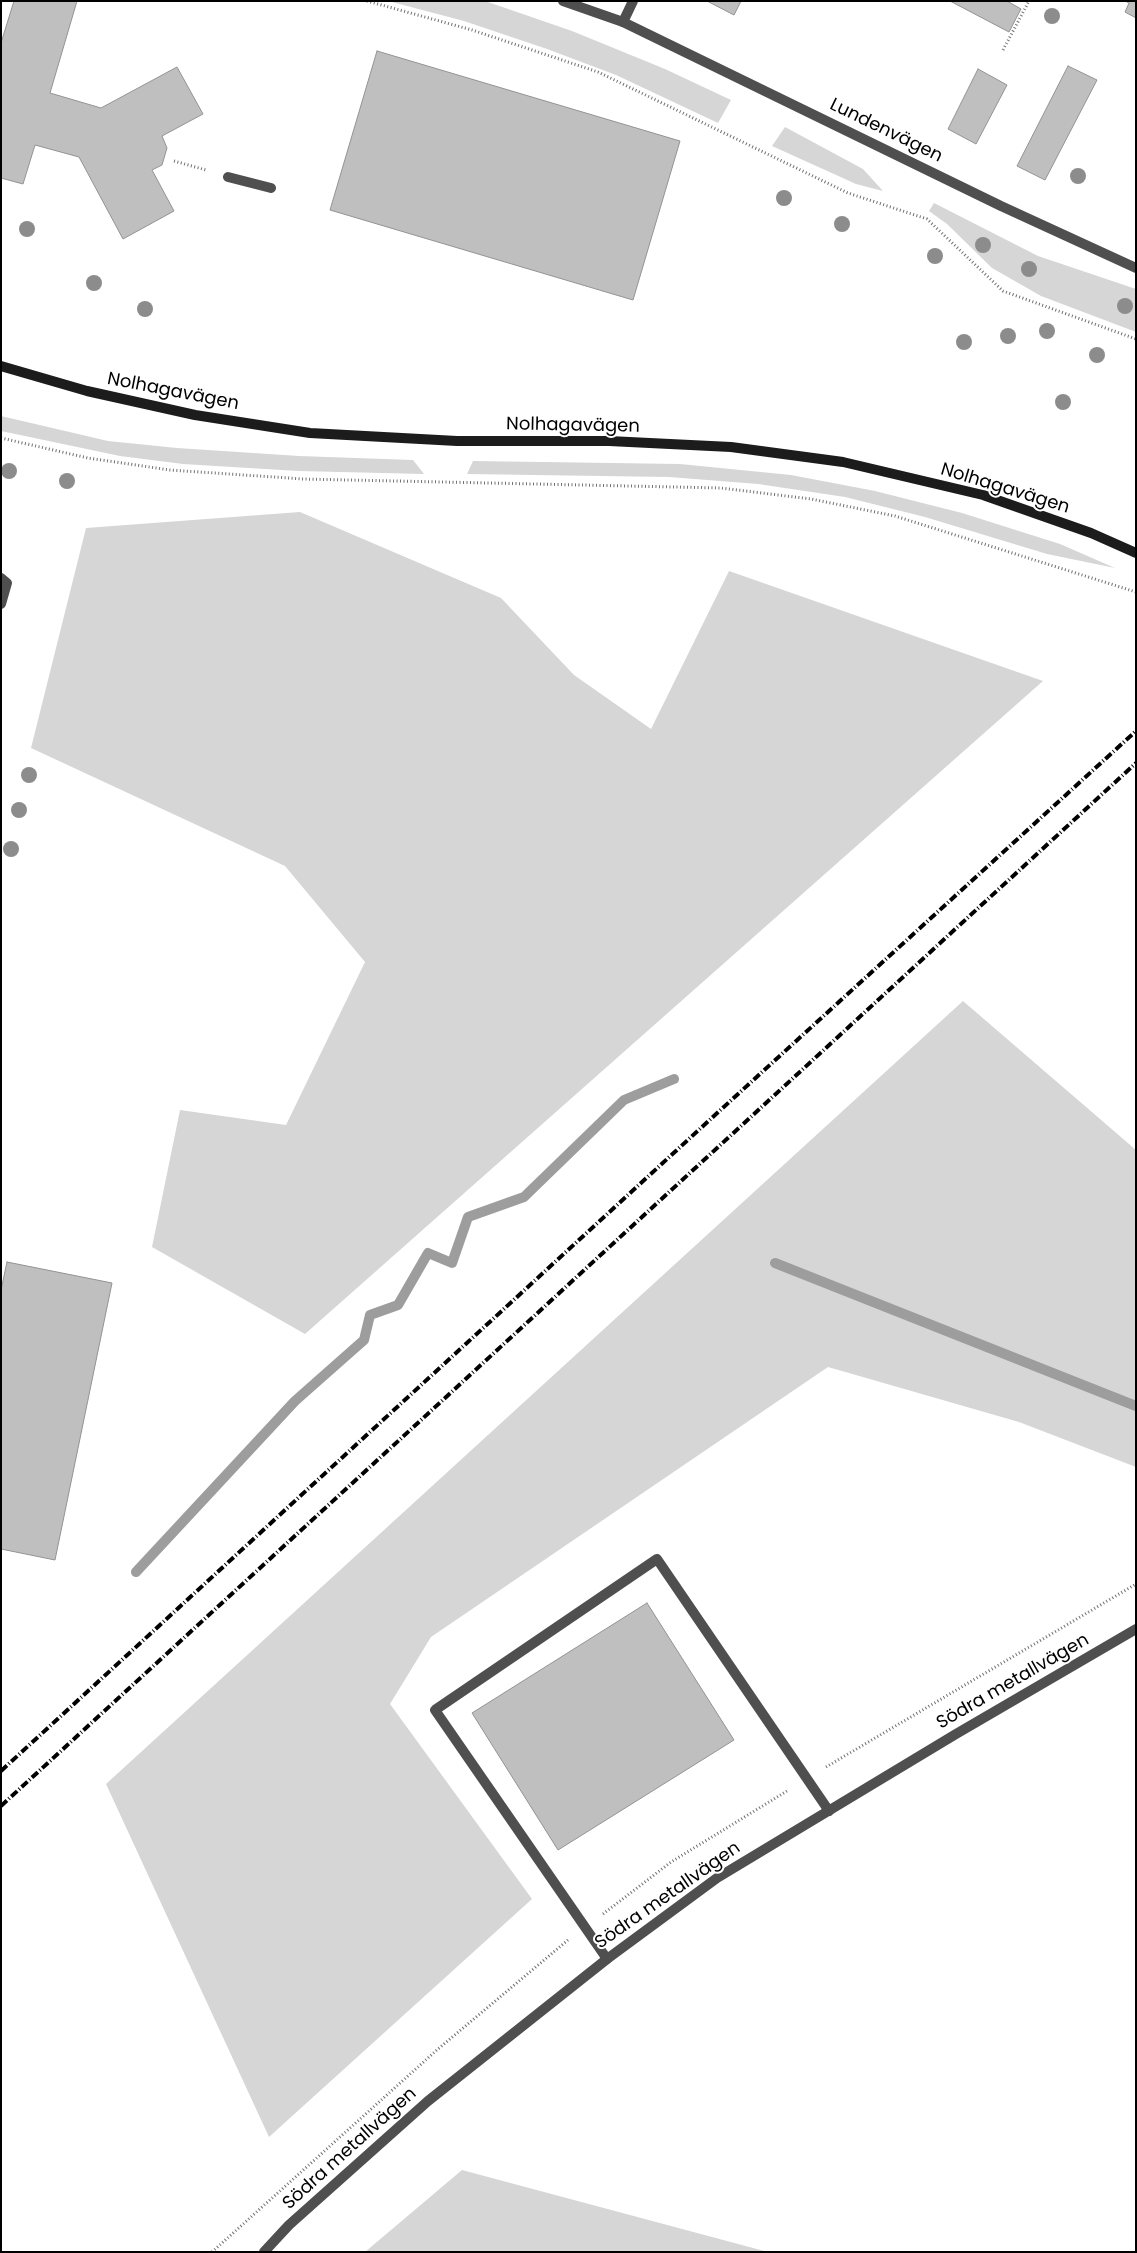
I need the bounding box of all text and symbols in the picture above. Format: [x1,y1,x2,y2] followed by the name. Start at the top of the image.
[826,94,946,168] street label: Lundenvägen
[105,369,241,415] street label: Nolhagavägen
[506,414,640,438] street label: Nolhagavägen
[938,459,1072,519] street label: Nolhagavägen
[933,1630,1093,1734] street label: Södra metallvägen
[591,1838,745,1954] street label: Södra metallvägen
[279,2083,421,2215] street label: Södra metallvägen

